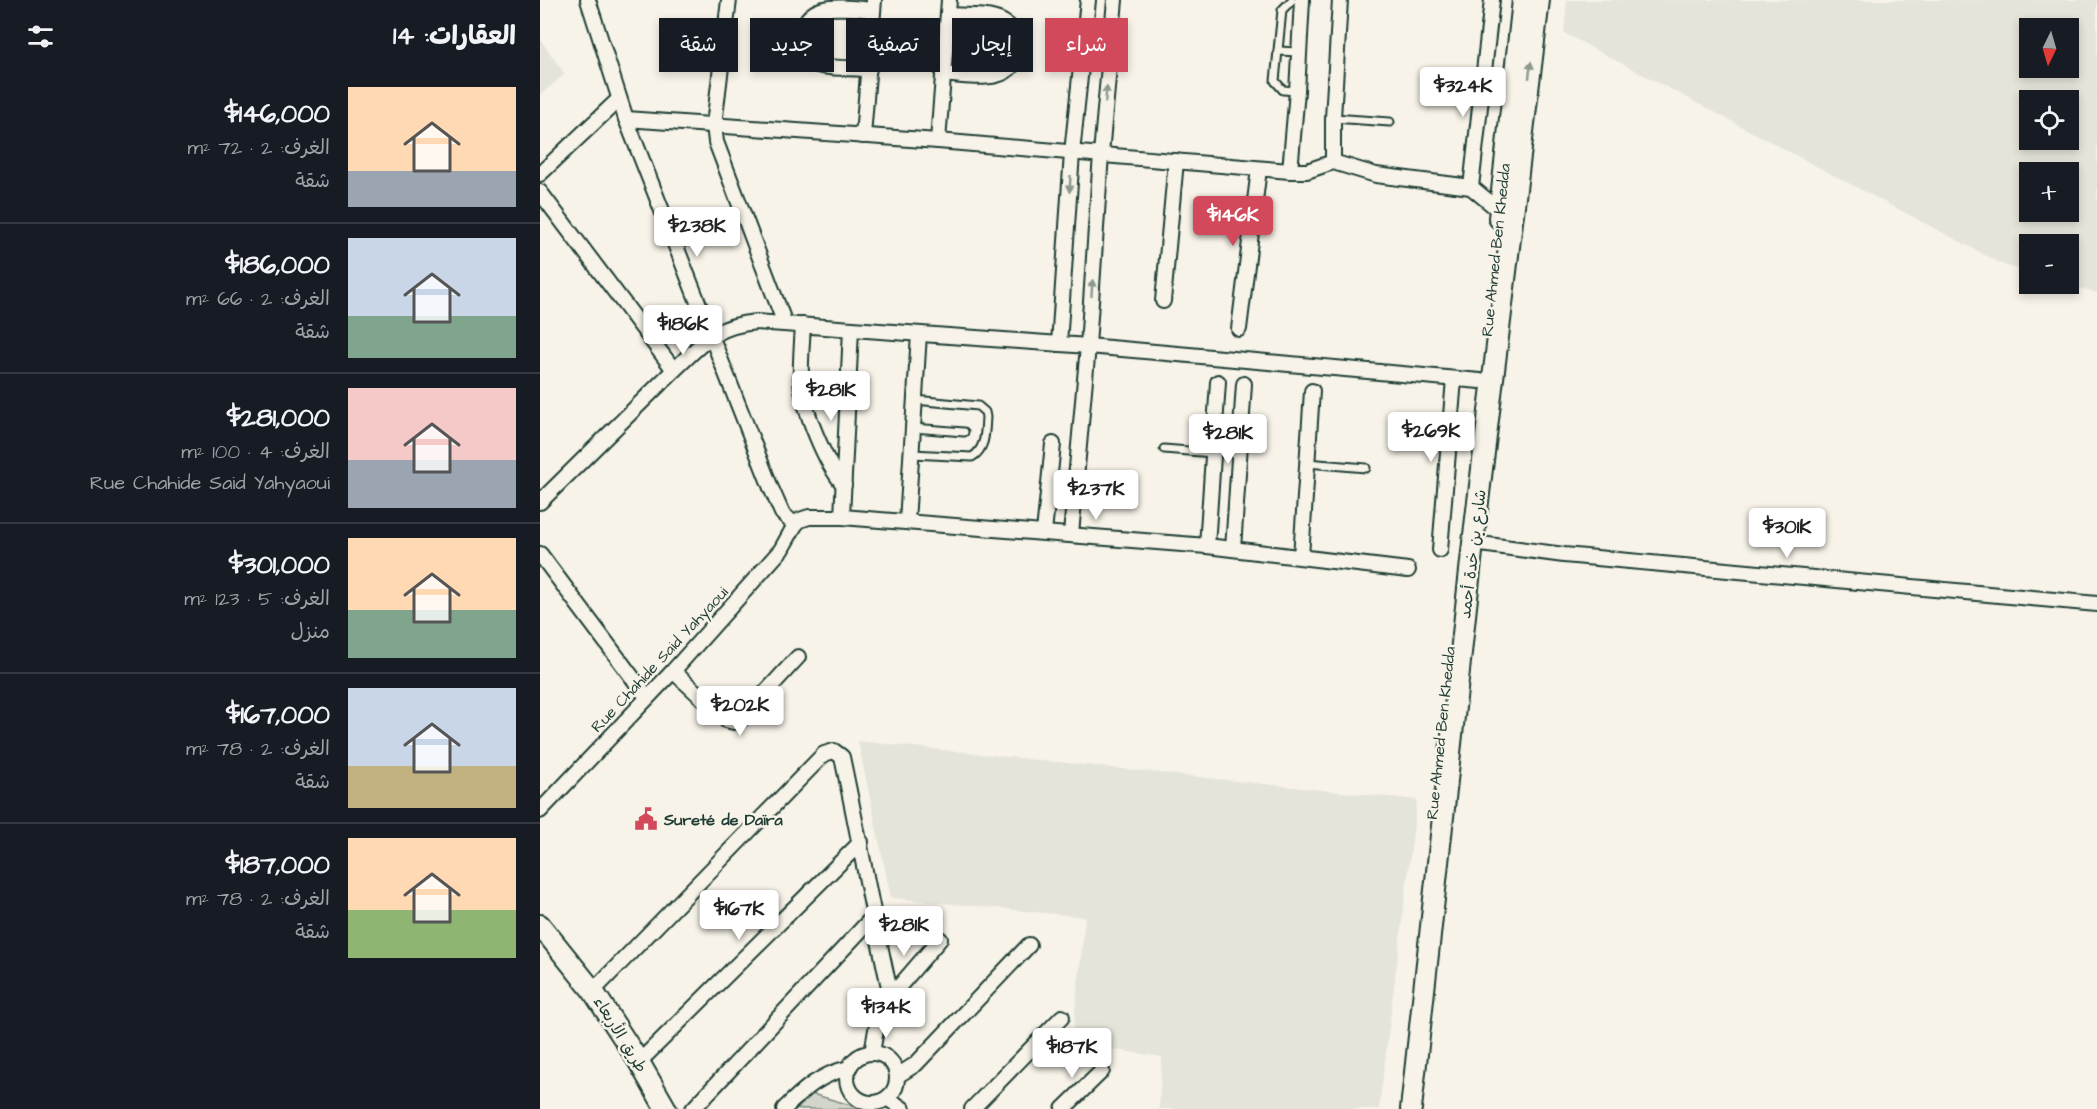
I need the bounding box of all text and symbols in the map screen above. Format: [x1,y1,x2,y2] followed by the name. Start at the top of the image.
[393,18,516,54] text: العقارات: 14
[659,18,738,72] chip: شقة
[750,18,834,72] chip: جديد
[846,18,940,72] chip: تصفية
[952,18,1033,72] chip: إيجار
[1045,18,1128,72] chip: شراء
[2019,18,2079,78] north arrow
[2019,18,2079,294] map controls
[24,20,57,53] icon: filters
[1526,61,1535,80] one-way arrow
[1421,67,1505,118] pin: $324K
[1434,72,1492,100] text: $324K
[1101,84,1111,103] one-way arrow
[2019,90,2079,150] button: locate
[224,96,330,132] text: $146,000
[396,111,468,183] icon: home
[187,134,330,162] text: الغرف: 2 · 72 m²
[2019,162,2079,222] button: +
[1476,163,1516,338] street label: Rue Ahmed Ben Khedda
[295,167,330,195] text: شقة
[1065,174,1074,193] one-way arrow
[1191,196,1275,247] pin: $146K
[1207,201,1259,229] text: $146K
[655,207,739,258] pin: $238K
[668,212,726,240] text: $238K
[2019,234,2079,294] button: −
[225,247,330,283] text: $186,000
[396,262,468,334] icon: home
[1087,279,1097,298] one-way arrow
[186,285,330,313] text: الغرف: 2 · 66 m²
[641,305,725,356] pin: $186K
[657,310,709,338] text: $186K
[295,318,330,346] text: شقة
[789,371,873,422] pin: $281K
[806,376,856,404] text: $281K
[227,400,330,436] text: $281,000
[396,412,468,484] icon: home
[1389,412,1473,463] pin: $269K
[1186,414,1270,465] pin: $281K
[1402,417,1460,445] text: $269K
[1203,419,1253,447] text: $281K
[181,438,330,466] text: الغرف: 4 · 100 m²
[90,469,330,497] text: Rue Chahide Said Yahyaoui
[1054,470,1138,521] pin: $237K
[1067,475,1125,503] text: $237K
[1454,488,1492,620] street label: شارع بن خدة أحمد
[1745,508,1829,559] pin: $301K
[1763,513,1811,541] text: $301K
[229,547,330,583] text: $301,000
[396,562,468,634] icon: home
[586,582,734,738] street label: Rue Chahide Said Yahyaoui
[184,585,330,613] text: الغرف: 5 · 123 m²
[291,618,330,646] text: منزل
[1421,646,1461,821] street label: Rue Ahmed Ben Khedda
[698,686,782,737] pin: $202K
[711,691,769,719] text: $202K
[226,697,330,733] text: $167,000
[396,712,468,784] icon: home
[186,735,330,763] text: الغرف: 2 · 78 m²
[295,768,330,796] text: شقة
[633,806,659,832] public building icon: Sureté de Daïra
[663,809,783,831] place label: Sureté de Daïra
[226,847,330,883] text: $187,000
[396,862,468,934] icon: home
[186,885,330,913] text: الغرف: 2 · 78 m²
[697,890,781,941] pin: $167K
[714,895,764,923] text: $167K
[862,906,946,957] pin: $281K
[879,911,929,939] text: $281K
[295,918,330,946] text: شقة
[844,988,928,1039] pin: $134K
[588,992,652,1077] street label: طريق الأربعاء
[861,993,911,1021] text: $134K
[1030,1028,1114,1079] pin: $187K
[1046,1033,1098,1061] text: $187K

